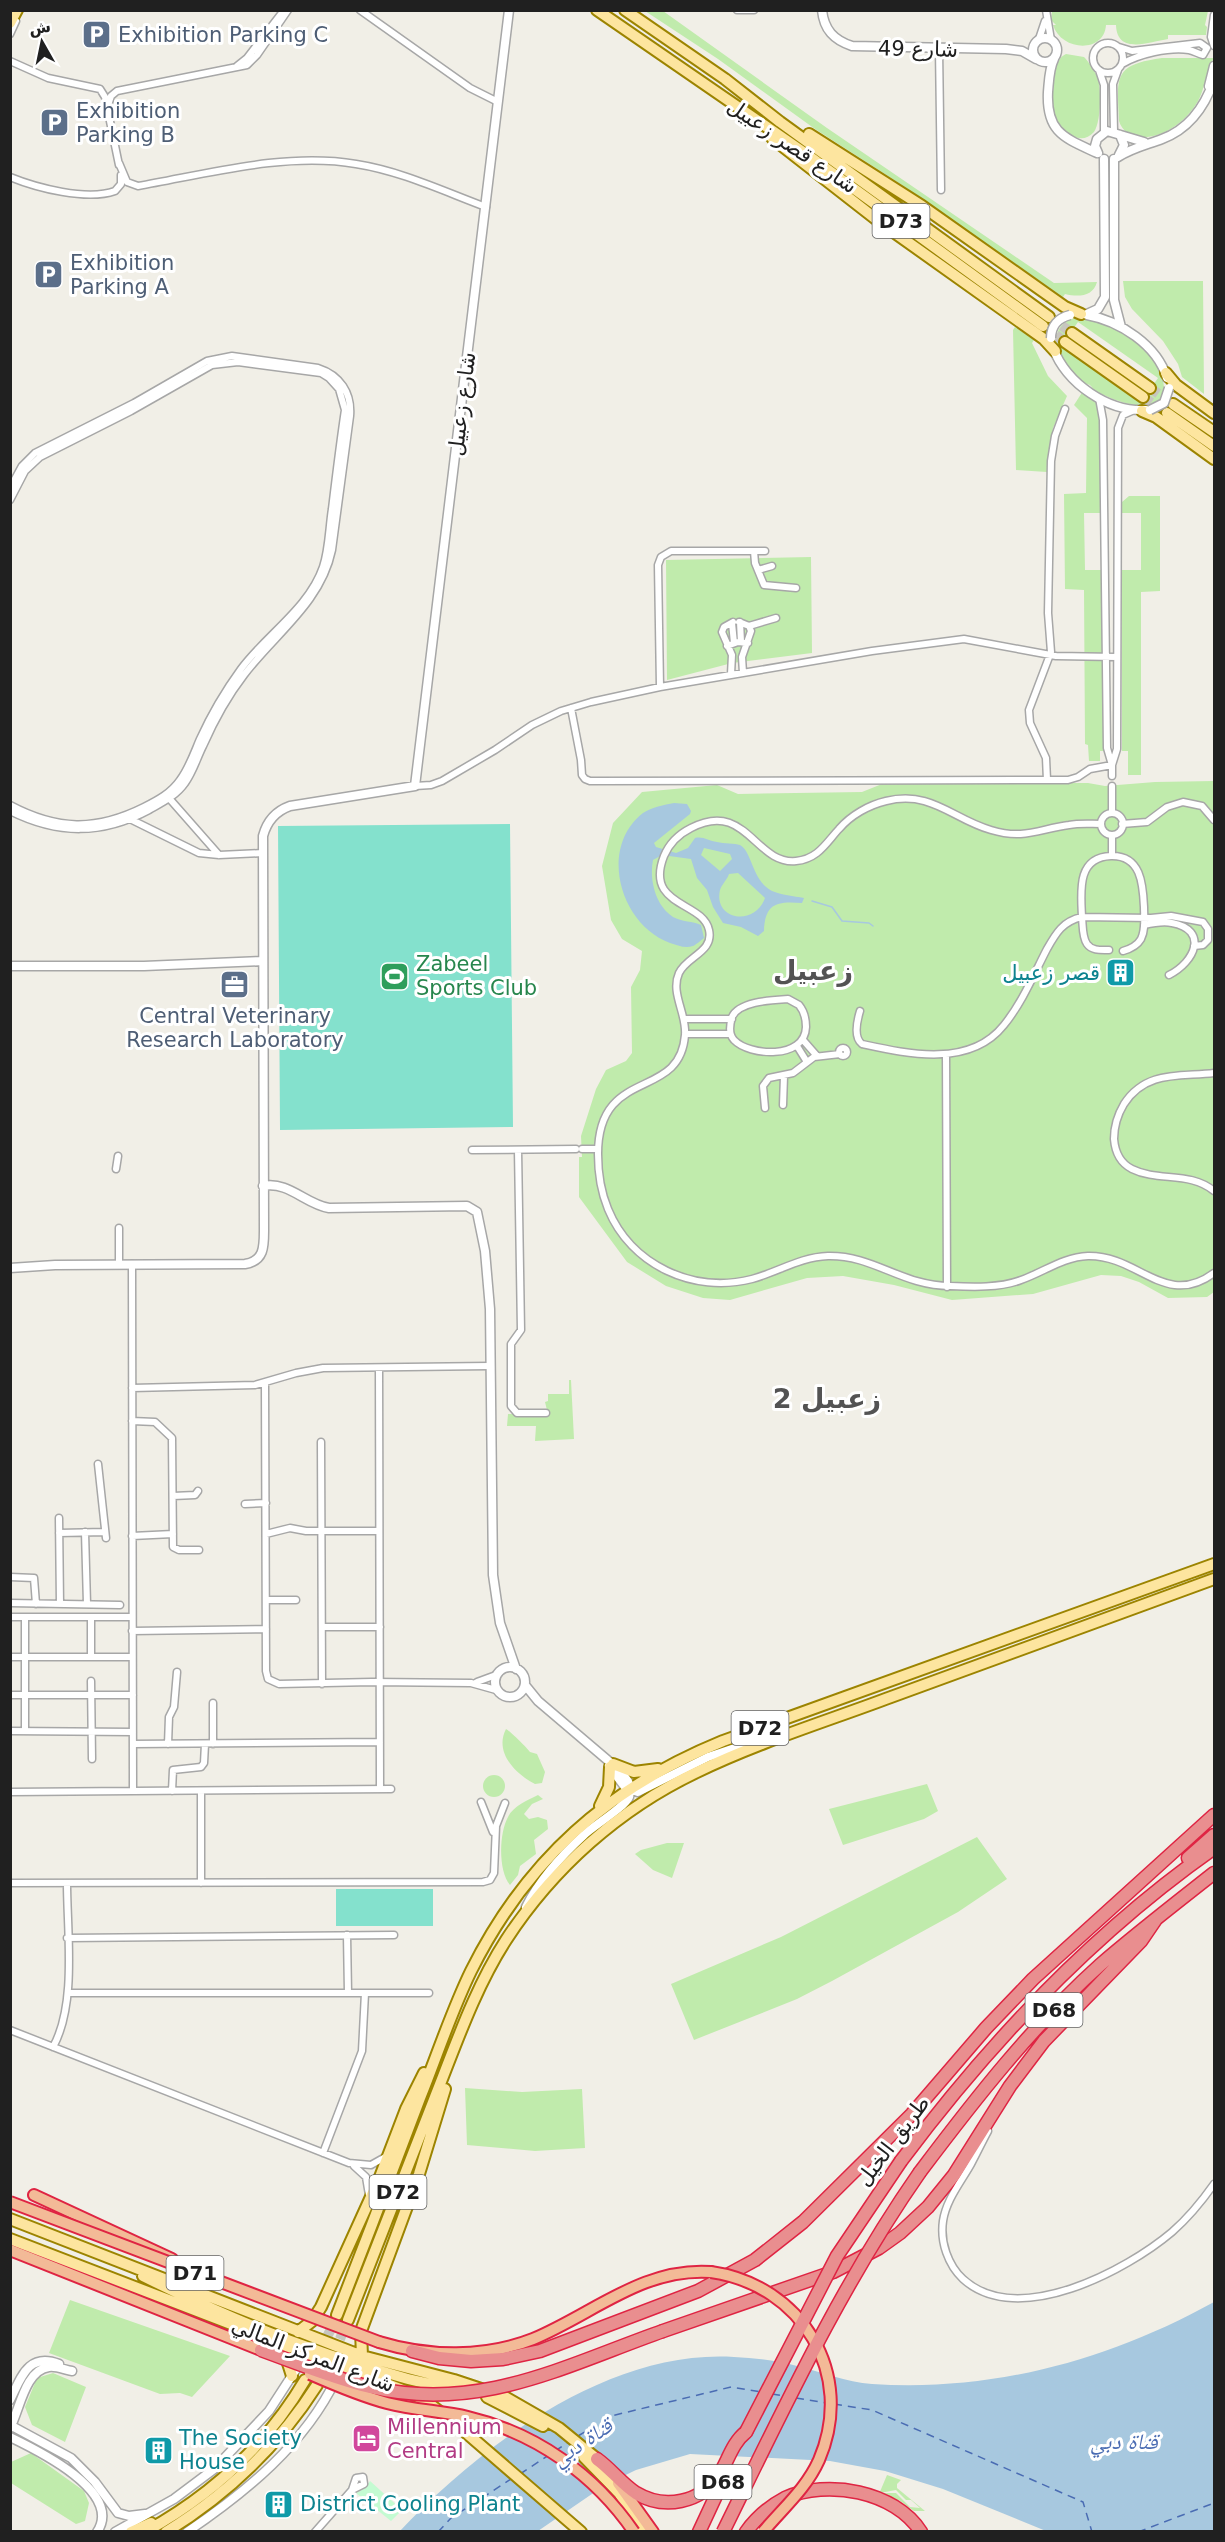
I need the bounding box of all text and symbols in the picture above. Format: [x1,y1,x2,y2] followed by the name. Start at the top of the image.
[12,12,72,72] north arrow
[27,17,52,39] text: ش
[81,19,113,51] parking icon: Exhibition Parking C
[118,23,328,47] place label: Exhibition Parking C
[878,36,958,62] street label: شارع 49
[723,94,861,198] street label: شارع قصر زعبيل
[76,99,180,147] place label: Exhibition Parking B
[39,107,71,139] parking icon: Exhibition Parking B
[872,204,930,238] road number: D73
[70,251,174,299] place label: Exhibition Parking A
[33,259,65,291] parking icon: Exhibition Parking A
[444,351,480,457] street label: شارع زعبيل
[416,952,537,1000] place label: Zabeel Sports Club
[773,955,853,987] district label: زعبيل
[1105,957,1137,989] building icon: قصر زعبيل
[379,960,411,992] sports icon: Zabeel Sports Club
[1002,961,1100,985] place label: قصر زعبيل
[219,969,251,1001] office icon: Central Veterinary Research Laboratory
[126,1004,344,1052] place label: Central Veterinary Research Laboratory
[773,1383,881,1415] district label: زعبيل 2
[732,1711,789,1745] road number: D72
[1026,1993,1082,2027] road number: D68
[851,2091,935,2191] street label: طريق الخيل
[370,2175,426,2209] road number: D72
[166,2256,224,2290] road number: D71
[228,2313,398,2397] street label: شارع المركز المالي
[547,2411,622,2475] water label: قناة دبي
[387,2415,502,2463] place label: Millennium Central
[350,2423,382,2455] hotel icon: Millennium Central
[178,2426,302,2474] place label: The Society House
[1090,2429,1160,2458] water label: قناة دبي
[142,2434,174,2466] building icon: The Society House
[694,2465,752,2499] road number: D68
[263,2488,295,2520] building icon: District Cooling Plant
[300,2492,520,2516] place label: District Cooling Plant

